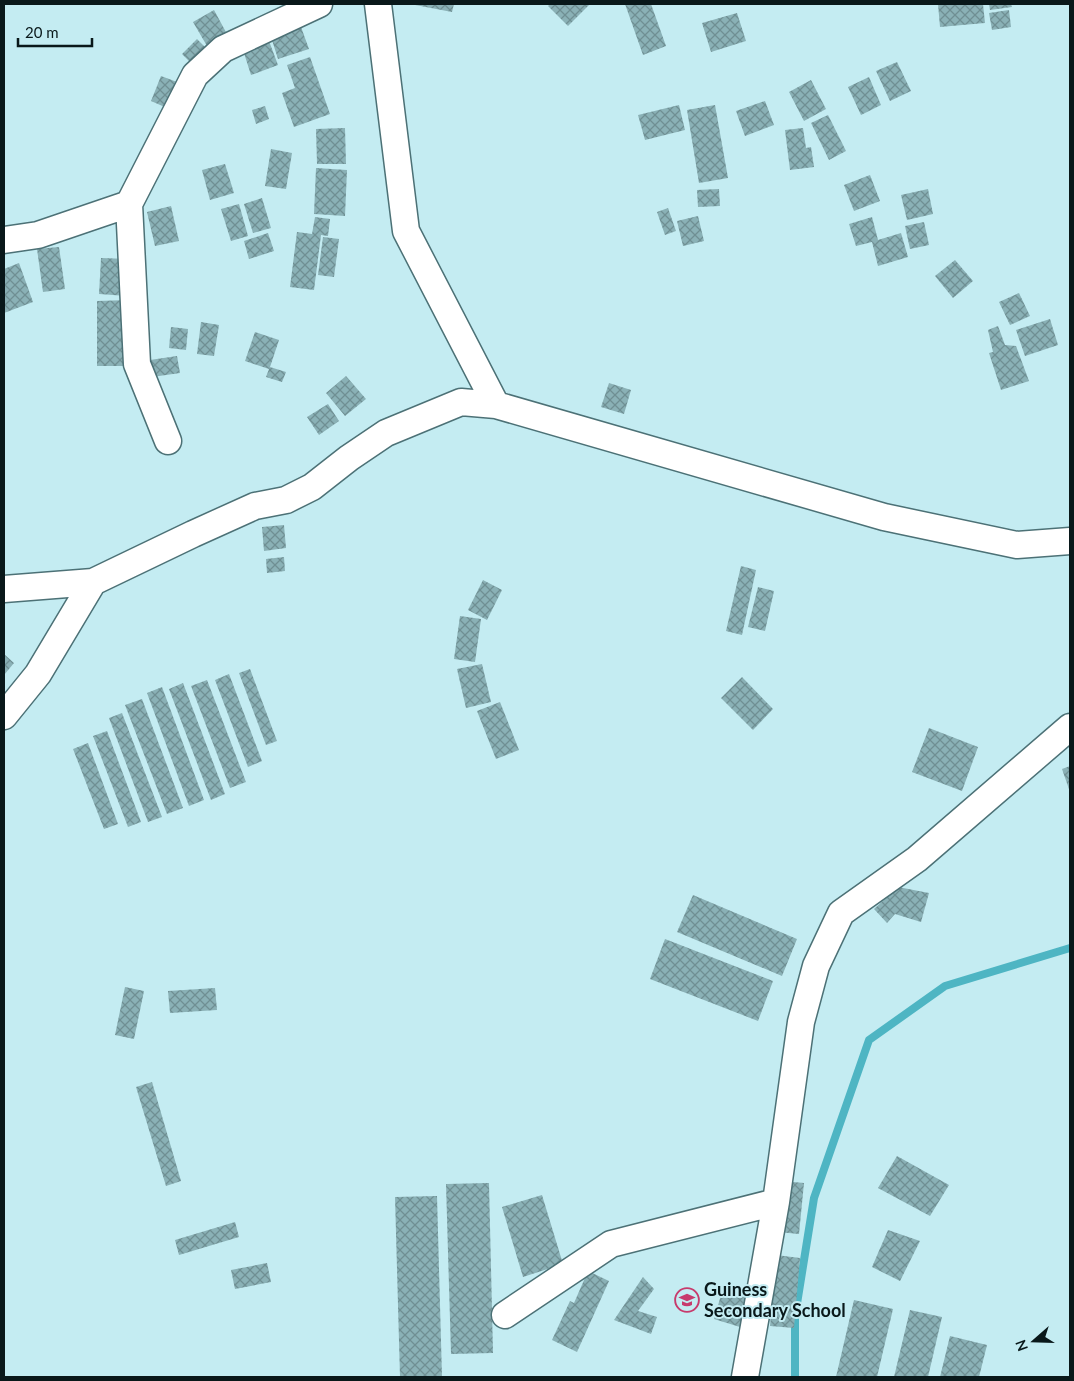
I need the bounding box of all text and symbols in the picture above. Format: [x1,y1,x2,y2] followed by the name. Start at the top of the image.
[18,15,91,47] scale bar
[25,23,59,41] text: 20 m
[704,1278,846,1321] place label: Guiness Secondary School
[674,1287,700,1313] school or university icon: Guiness Secondary School
[1009,1316,1059,1366] north arrow
[1011,1338,1031,1354] text: N

